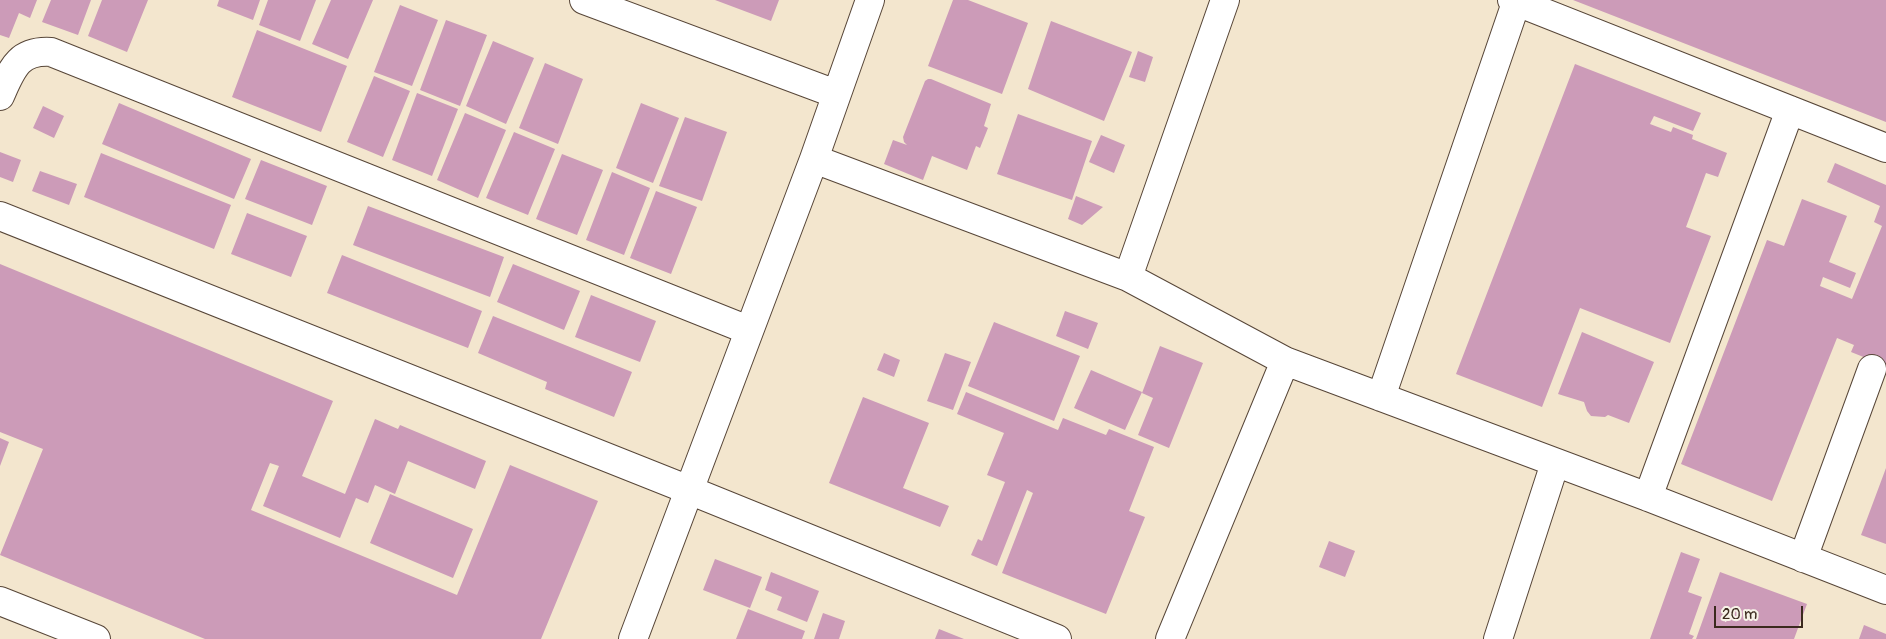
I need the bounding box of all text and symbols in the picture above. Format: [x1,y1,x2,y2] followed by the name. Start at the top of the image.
[1716,596,1805,628] scale bar
[1722,605,1757,624] text: 20 m

